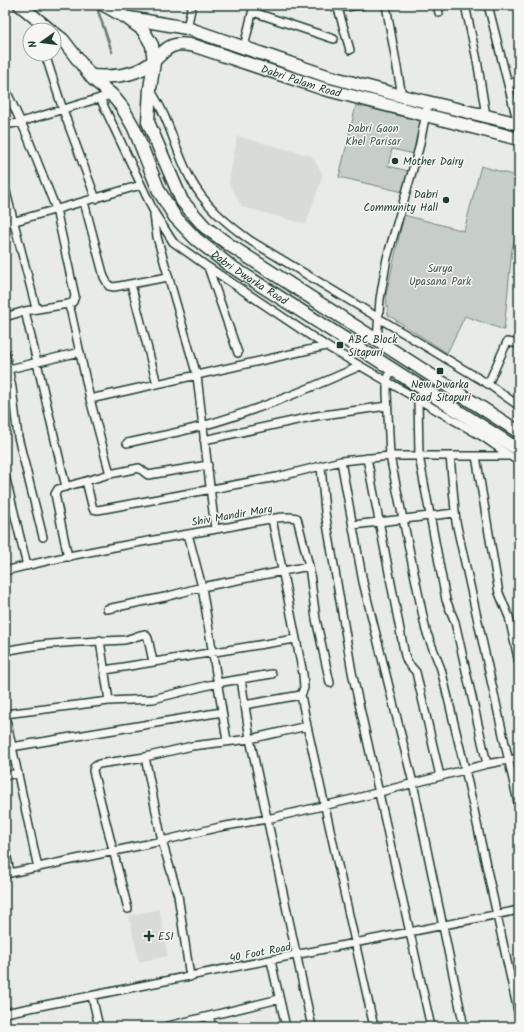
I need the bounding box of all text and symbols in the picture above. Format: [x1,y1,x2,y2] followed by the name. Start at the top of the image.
[22,22,62,62] north arrow
[24,39,43,50] text: N
[258,61,343,103] street label: Dabri Palam Road
[345,120,402,151] park label: Dabri Gaon Khel Parisar
[403,153,464,171] place label: Mother Dairy
[390,156,400,166] marker: Mother Dairy
[363,186,438,217] place label: Dabri Community Hall
[441,195,451,205] marker: Dabri Community Hall
[207,246,291,311] street label: Dabri Dwarka Road
[409,260,472,291] park label: Surya Upasana Park
[348,331,398,362] place label: ABC Block Sitapuri
[335,340,345,350] marker: ABC Block Sitapuri
[435,366,445,376] marker: New Dwarka Road Sitapuri
[409,376,471,407] place label: New Dwarka Road Sitapuri
[190,500,274,532] street label: Shiv Mandir Marg
[158,928,174,946] place label: ESI
[143,930,155,942] marker: ESI
[228,938,293,968] street label: 40 Foot Road

